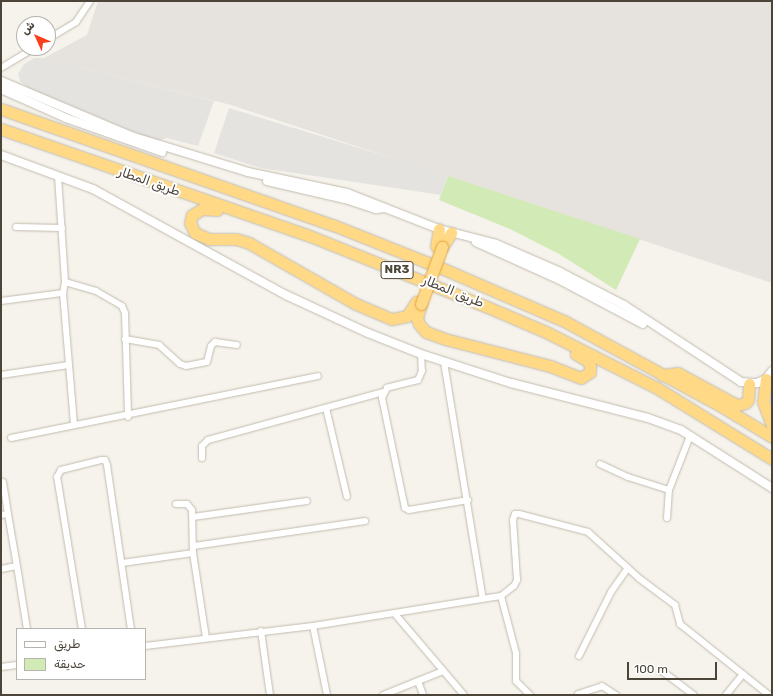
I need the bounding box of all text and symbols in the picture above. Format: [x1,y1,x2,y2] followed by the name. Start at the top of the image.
[16,16,56,56] north arrow
[18,18,37,37] text: ش
[116,164,182,200] street label: طريق المطار
[380,260,414,280] road number: NR3
[420,273,486,311] street label: طريق المطار
[16,628,146,680] legend
[54,637,80,651] text: طريق
[629,654,719,680] scale bar
[54,657,86,671] text: حديقة
[634,662,668,676] text: 100 m

